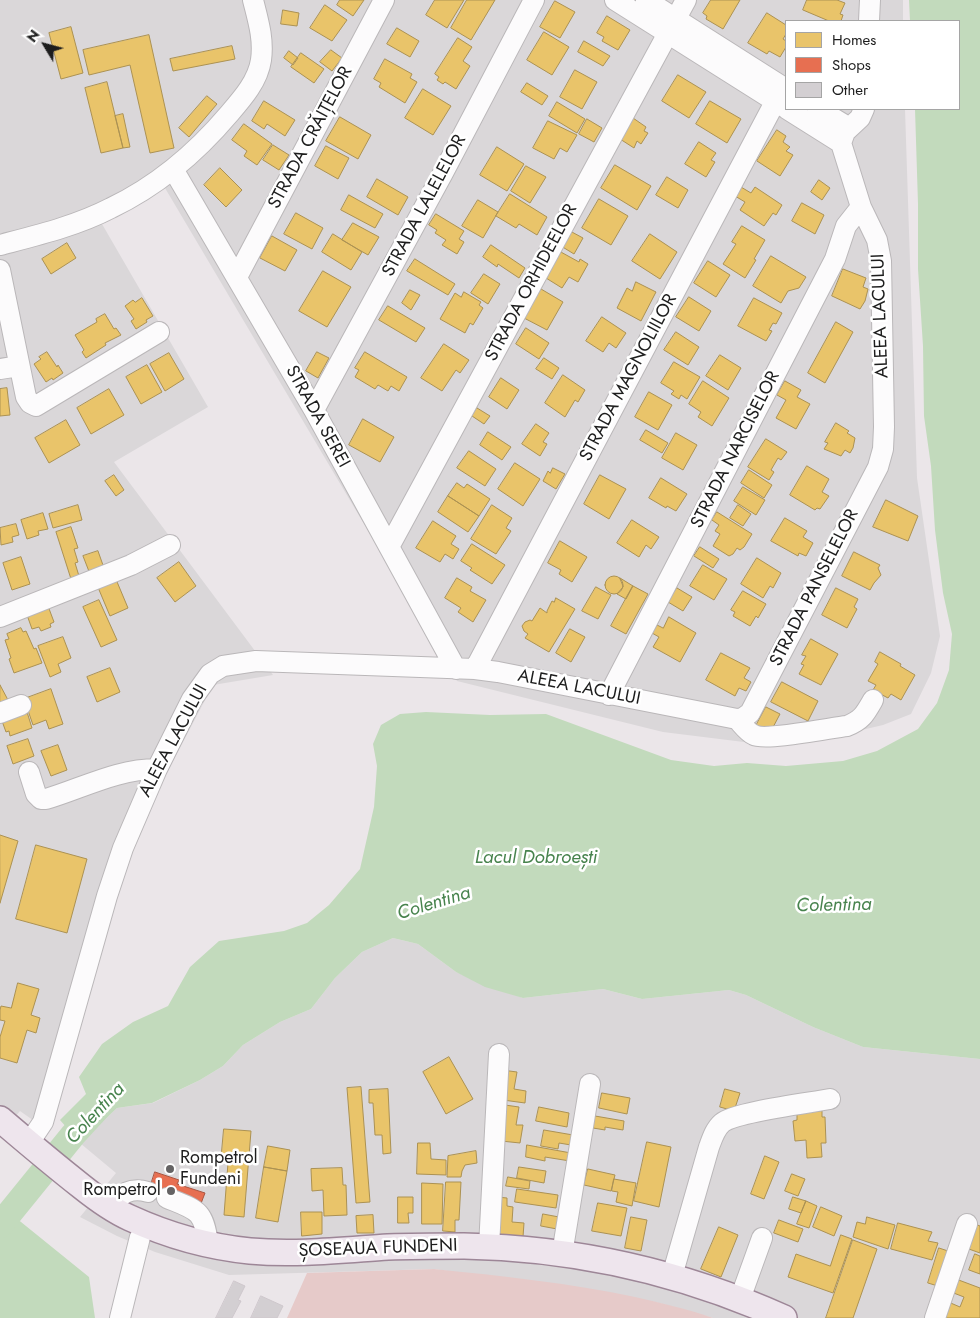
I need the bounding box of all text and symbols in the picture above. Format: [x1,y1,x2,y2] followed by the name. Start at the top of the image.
[20,20,70,70] north arrow
[785,20,960,110] legend
[22,26,44,46] text: N
[832,29,876,51] text: Homes
[832,54,871,76] text: Shops
[264,63,358,213] street label: STRADA CRĂIȚELOR
[832,79,868,101] text: Other
[378,131,472,281] street label: STRADA LALELELOR
[481,201,583,365] street label: STRADA ORHIDEELOR
[868,253,894,379] street label: ALEEA LACULUI
[576,291,682,465] street label: STRADA MAGNOLIILOR
[280,362,354,472] street label: STRADA SEREI
[687,368,785,532] street label: STRADA NARCISELOR
[766,506,864,670] street label: STRADA PANSELELOR
[516,666,642,710] street label: ALEEA LACULUI
[135,681,213,801] street label: ALEEA LACULUI
[475,847,597,869] water label: Lacul Dobroești
[395,882,473,926] water label: Colentina
[796,894,872,918] water label: Colentina
[62,1079,130,1149] water label: Colentina
[180,1148,258,1190] place label: Rompetrol Fundeni
[164,1163,176,1175] marker: Rompetrol Fundeni
[83,1180,161,1202] place label: Rompetrol
[165,1185,177,1197] marker: Rompetrol
[298,1235,458,1263] street label: ȘOSEAUA FUNDENI

